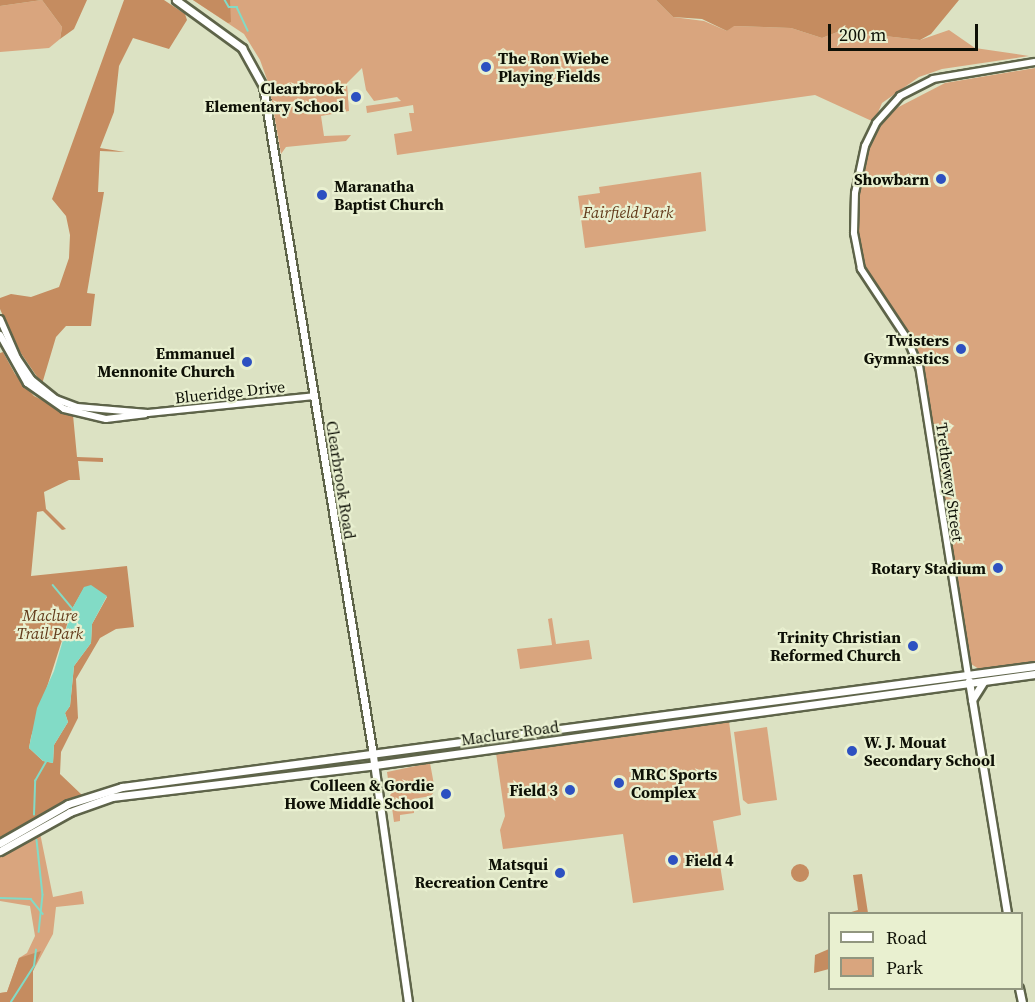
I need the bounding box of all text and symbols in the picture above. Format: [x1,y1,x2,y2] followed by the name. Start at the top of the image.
[831,12,981,50] scale bar
[839,22,886,47] text: 200 m
[498,48,609,86] place label: The Ron Wiebe Playing Fields
[479,60,493,74] marker: The Ron Wiebe Playing Fields
[205,78,344,116] place label: Clearbrook Elementary School
[349,90,363,104] marker: Clearbrook Elementary School
[854,169,929,189] place label: Showbarn
[934,172,948,186] marker: Showbarn
[334,176,444,214] place label: Maranatha Baptist Church
[315,188,329,202] marker: Maranatha Baptist Church
[583,202,673,222] park label: Fairfield Park
[864,330,949,368] place label: Twisters Gymnastics
[954,342,968,356] marker: Twisters Gymnastics
[97,343,235,381] place label: Emmanuel Mennonite Church
[240,355,254,369] marker: Emmanuel Mennonite Church
[174,377,286,407] street label: Blueridge Drive
[322,419,360,541] street label: Clearbrook Road
[932,421,968,543] street label: Trethewey Street
[871,558,986,578] place label: Rotary Stadium
[991,561,1005,575] marker: Rotary Stadium
[17,605,83,643] park label: Maclure Trail Park
[770,627,901,665] place label: Trinity Christian Reformed Church
[906,639,920,653] marker: Trinity Christian Reformed Church
[460,717,560,749] street label: Maclure Road
[864,732,995,770] place label: W. J. Mouat Secondary School
[845,744,859,758] marker: W. J. Mouat Secondary School
[631,764,717,802] place label: MRC Sports Complex
[284,775,434,813] place label: Colleen & Gordie Howe Middle School
[612,776,626,790] marker: MRC Sports Complex
[509,780,558,800] place label: Field 3
[563,783,577,797] marker: Field 3
[439,787,453,801] marker: Colleen & Gordie Howe Middle School
[685,850,734,870] place label: Field 4
[666,853,680,867] marker: Field 4
[414,854,548,892] place label: Matsqui Recreation Centre
[553,866,567,880] marker: Matsqui Recreation Centre
[828,912,1023,990] legend
[886,925,927,950] text: Road
[886,955,923,980] text: Park

